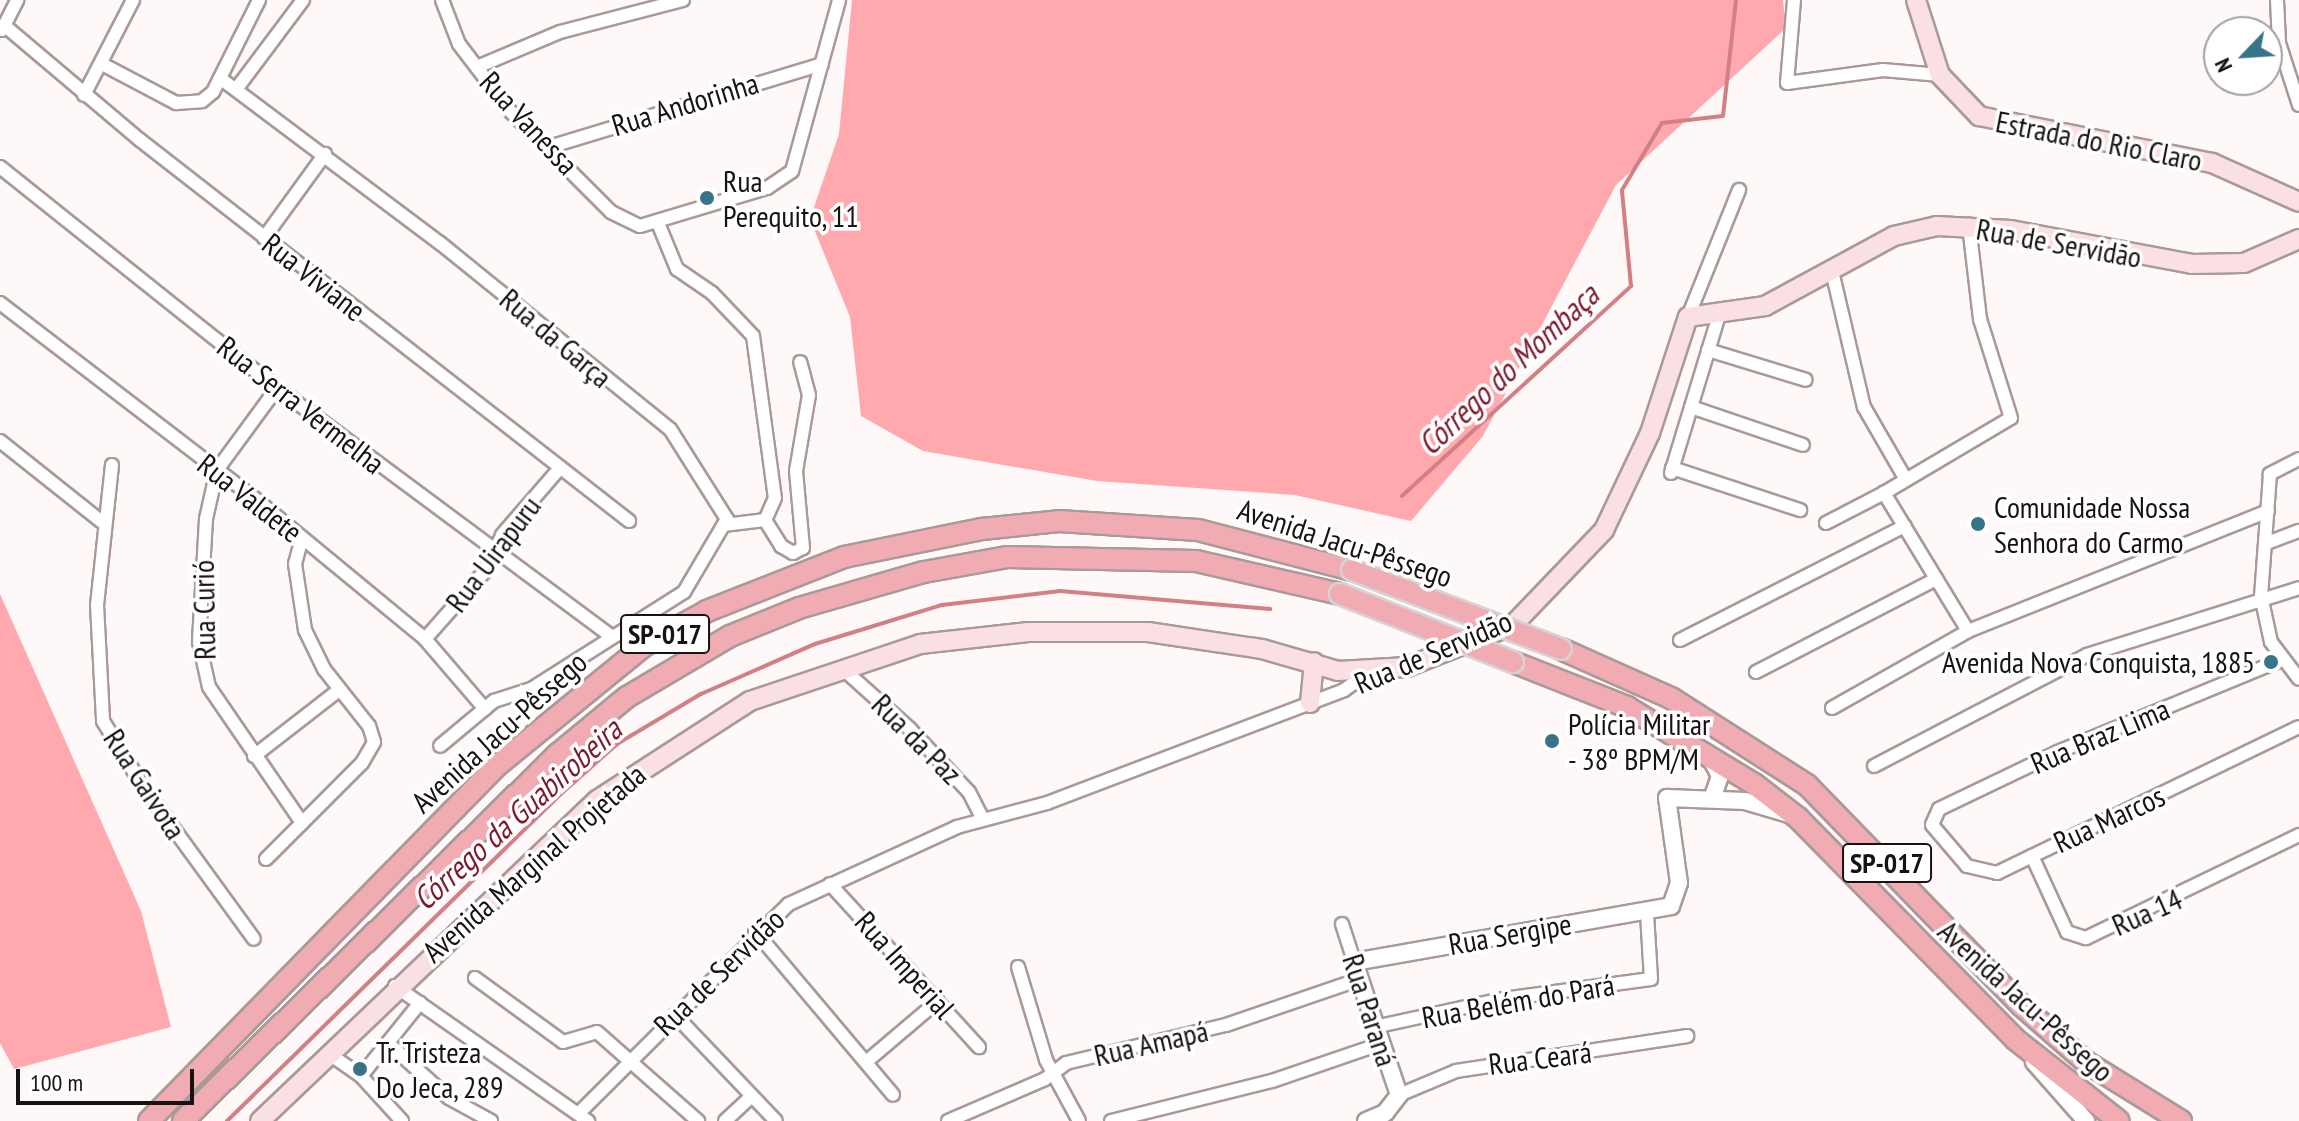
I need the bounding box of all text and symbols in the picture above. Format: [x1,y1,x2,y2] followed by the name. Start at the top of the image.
[2203,16,2283,96] north arrow
[2208,54,2238,77] text: N
[472,64,586,182] street label: Rua Vanessa
[607,65,763,143] street label: Rua Andorinha
[1993,103,2205,179] street label: Estrada do Rio Claro
[723,163,861,234] place label: Rua Perequito, 11
[698,189,716,207] marker: Rua Perequito, 11
[1974,211,2144,275] street label: Rua de Servidão
[255,225,373,329] street label: Rua Viviane
[1410,276,1606,462] water label: Córrego do Mombaça
[493,281,619,395] street label: Rua da Garça
[210,328,392,482] street label: Rua Serra Vermelha
[190,446,310,550] street label: Rua Valdete
[438,489,548,619] street label: Rua Uirapuru
[1994,489,2190,560] place label: Comunidade Nossa Senhora do Carmo
[1233,491,1457,595] street label: Avenida Jacu-Pêssego
[1969,515,1987,533] marker: Comunidade Nossa Senhora do Carmo
[185,560,223,660] street label: Rua Curió
[1349,603,1517,701] street label: Rua de Servidão
[619,610,711,658] road number: SP-017
[404,644,594,820] street label: Avenida Jacu-Pêssego
[1940,644,2255,680] place label: Avenida Nova Conquista, 1885
[2262,653,2280,671] marker: Avenida Nova Conquista, 1885
[864,686,970,792] street label: Rua da Paz
[2025,691,2175,781] street label: Rua Braz Lima
[1568,706,1710,776] place label: Polícia Militar - 38º BPM/M
[405,710,629,918] water label: Córrego da Guabirobeira
[96,722,194,846] street label: Rua Gaivota
[1543,732,1561,750] marker: Polícia Militar - 38º BPM/M
[415,756,653,970] street label: Avenida Marginal Projetada
[2048,778,2170,860] street label: Rua Marcos
[1841,839,1933,887] road number: SP-017
[2106,881,2188,943] street label: Rua 14
[646,901,792,1043] street label: Rua de Servidão
[848,904,962,1026] street label: Rua Imperial
[1446,905,1574,963] street label: Rua Sergipe
[1931,913,2121,1089] street label: Avenida Jacu-Pêssego
[1335,949,1405,1071] street label: Rua Paraná
[1419,966,1617,1036] street label: Rua Belém do Pará
[1090,1012,1212,1074] street label: Rua Amapá
[376,1034,506,1104] place label: Tr. Tristeza Do Jeca, 289
[1487,1034,1593,1082] street label: Rua Ceará
[20,1053,198,1103] scale bar
[351,1060,369,1078] marker: Tr. Tristeza Do Jeca, 289
[30,1067,83,1098] text: 100 m

